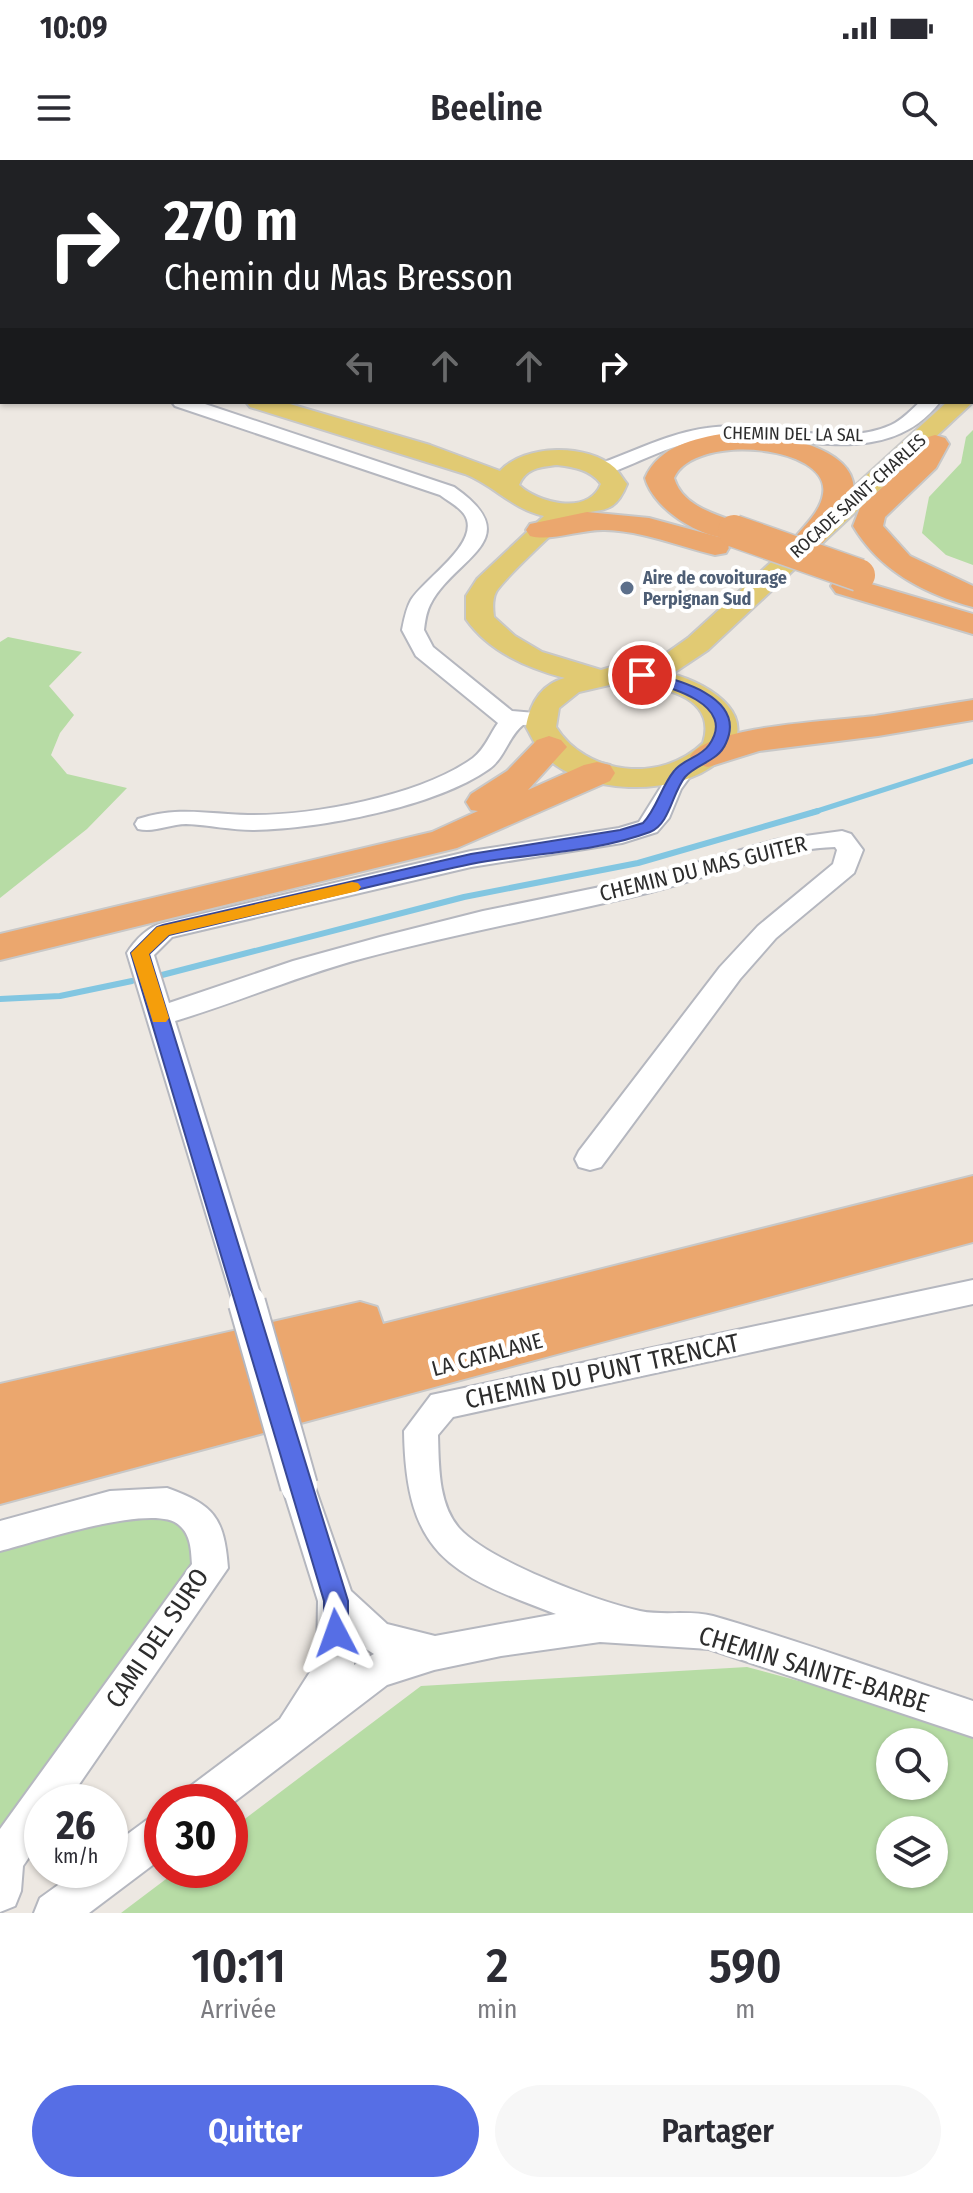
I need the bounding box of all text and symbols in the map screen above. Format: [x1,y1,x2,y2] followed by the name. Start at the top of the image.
[40,10,108,46] text: 10:09
[32,86,76,130] icon: menu
[430,86,543,130] text: Beeline
[897,86,941,130] icon: search
[164,188,298,255] text: 270 m
[32,192,136,296] icon: right
[164,256,514,300] text: Chemin du Mas Bresson
[339,344,383,388] icon: left
[423,344,467,388] icon: ahead
[507,344,551,388] icon: ahead
[591,344,635,388] icon: right
[723,422,863,446] street label: CHEMIN DEL LA SAL
[786,429,931,563] street label: ROCADE SAINT-CHARLES
[642,567,787,610] place label: Aire de covoiturage Perpignan Sud
[618,579,636,597] marker: Aire de covoiturage Perpignan Sud
[608,641,676,709] pin
[620,653,664,697] icon: arrive
[597,830,810,907] street label: CHEMIN DU MAS GUITER
[429,1327,546,1382] street label: LA CATALANE
[462,1327,742,1416] street label: CHEMIN DU PUNT TRENCAT
[99,1563,215,1714] street label: CAMI DEL SURO
[294,1591,378,1675] position arrow
[695,1620,933,1719] street label: CHEMIN SAINTE-BARBE
[876,1728,948,1888] map controls
[876,1728,948,1800] button: search
[144,1784,248,1888] speed limit sign: 30
[56,1802,96,1850] text: 26
[876,1816,948,1888] button: layers
[54,1844,98,1868] text: km/h
[191,1937,286,1995] text: 10:11
[486,1937,508,1995] text: 2
[709,1937,782,1995] text: 590
[201,1994,276,2025] text: Arrivée
[477,1994,517,2025] text: min
[735,1994,755,2025] text: m
[32,2085,479,2177] button: Quitter
[495,2085,941,2177] button: Partager

